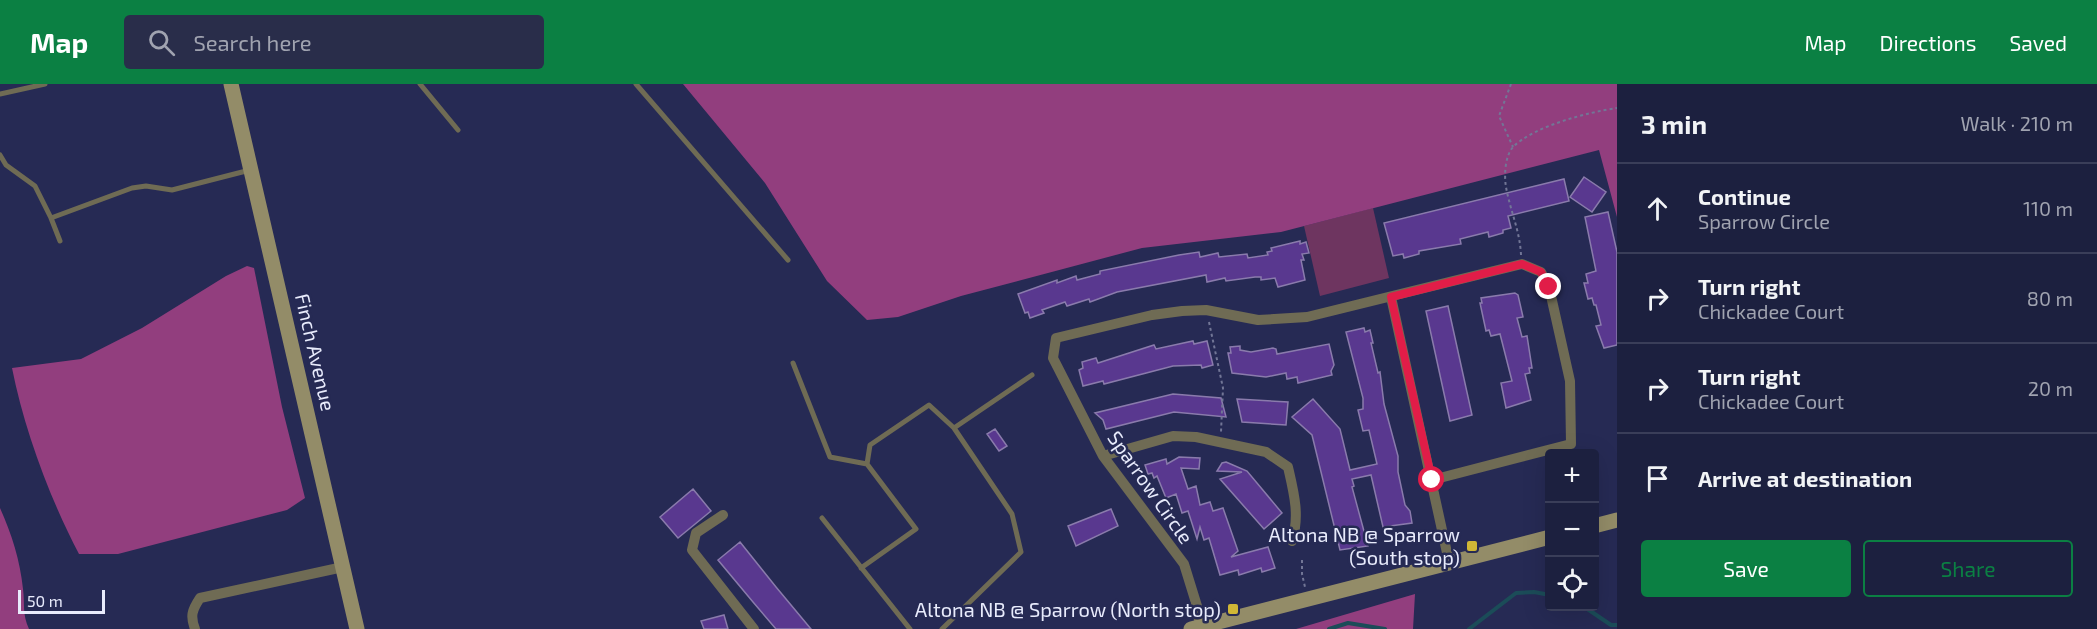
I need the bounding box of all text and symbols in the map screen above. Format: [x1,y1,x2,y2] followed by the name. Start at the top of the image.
[124,15,544,69] search box
[30,25,88,59] text: Map
[145,26,178,59] icon: search
[193,29,312,55] text: Search here
[1804,30,1847,55] text: Map
[1880,30,1976,55] text: Directions
[2009,30,2067,55] text: Saved
[1641,108,1707,139] text: 3 min
[1961,111,2073,135] text: Walk · 210 m
[1698,183,1791,209] text: Continue
[1641,192,1674,225] icon: ahead
[2023,196,2073,220] text: 110 m
[1698,209,1830,233] text: Sparrow Circle
[1535,273,1561,299] route end
[1698,273,1800,299] text: Turn right
[1641,282,1674,315] icon: right
[2027,286,2073,310] text: 80 m
[291,291,341,413] street label: Finch Avenue
[1698,299,1844,323] text: Chickadee Court
[1698,363,1800,389] text: Turn right
[1641,372,1674,405] icon: right
[2028,376,2073,400] text: 20 m
[1698,389,1844,413] text: Chickadee Court
[1103,426,1199,548] street label: Sparrow Circle
[1545,449,1599,611] map controls
[1545,449,1599,503] button: +
[1641,462,1674,495] icon: arrive
[1698,465,1912,491] text: Arrive at destination
[1418,466,1444,492] route start
[1545,503,1599,557] button: −
[1269,522,1460,569] place label: Altona NB @ Sparrow (South stop)
[1465,539,1479,553] marker: Altona NB @ Sparrow (South stop)
[1641,540,1851,597] button: Save
[1863,540,2073,597] button: Share
[1545,557,1599,611] button: locate
[18,587,105,614] scale bar
[27,591,63,610] text: 50 m
[915,597,1221,621] place label: Altona NB @ Sparrow (North stop)
[1226,602,1240,616] marker: Altona NB @ Sparrow (North stop)

